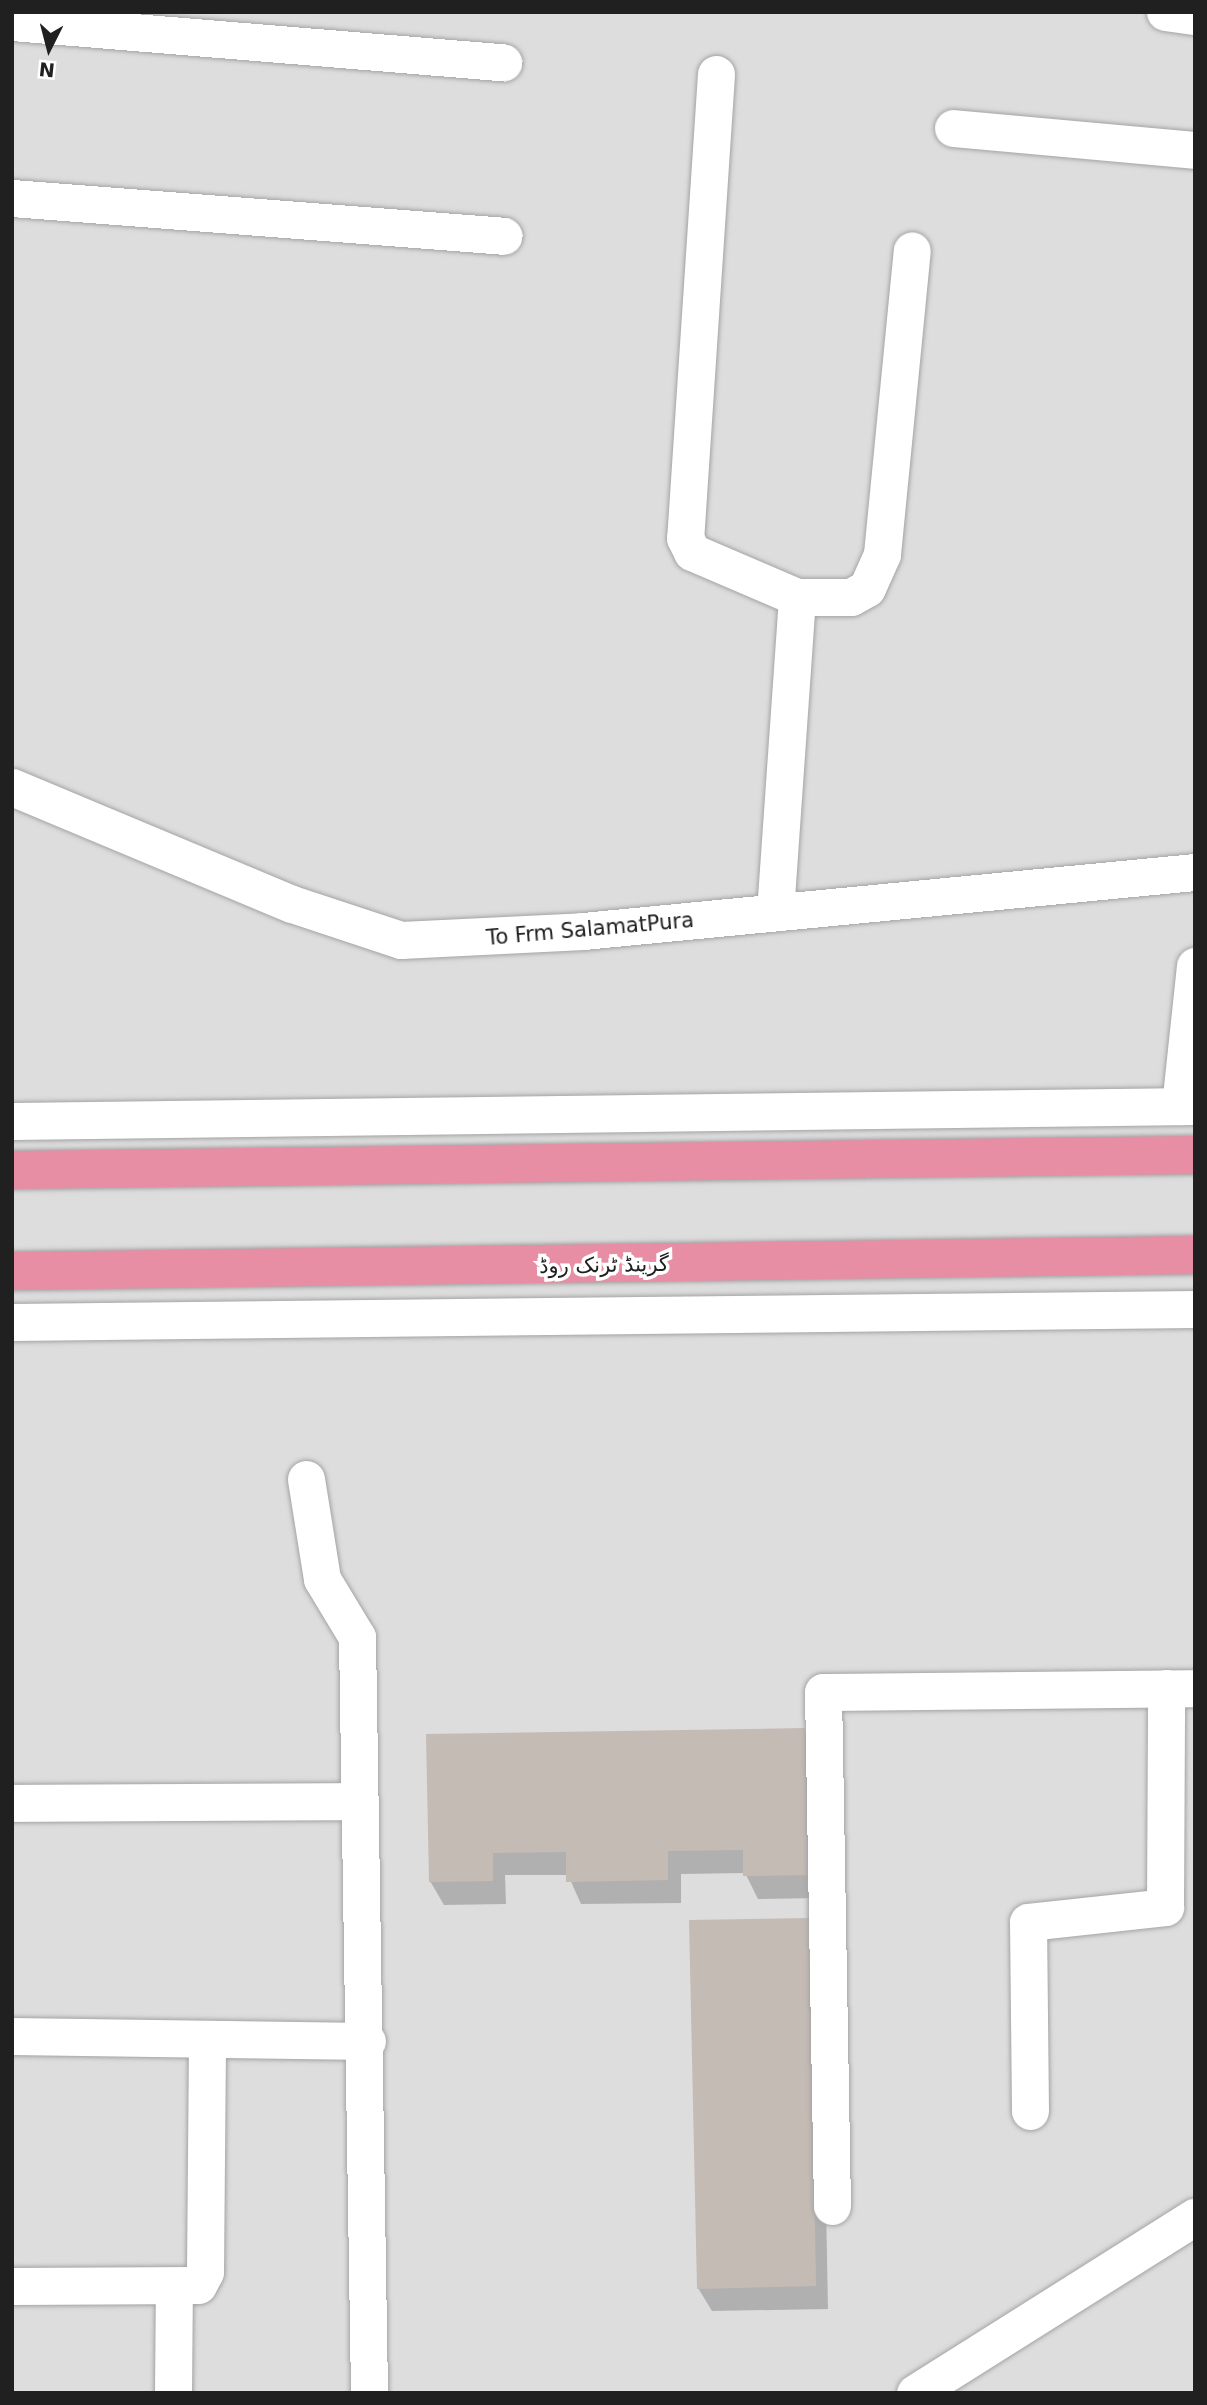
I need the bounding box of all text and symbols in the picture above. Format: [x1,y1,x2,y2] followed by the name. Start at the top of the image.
[14,14,84,84] north arrow
[38,58,56,82] text: N
[485,907,695,951] street label: To Frm SalamatPura
[539,1251,669,1279] street label: گرینڈ ٹرنک روڈ

